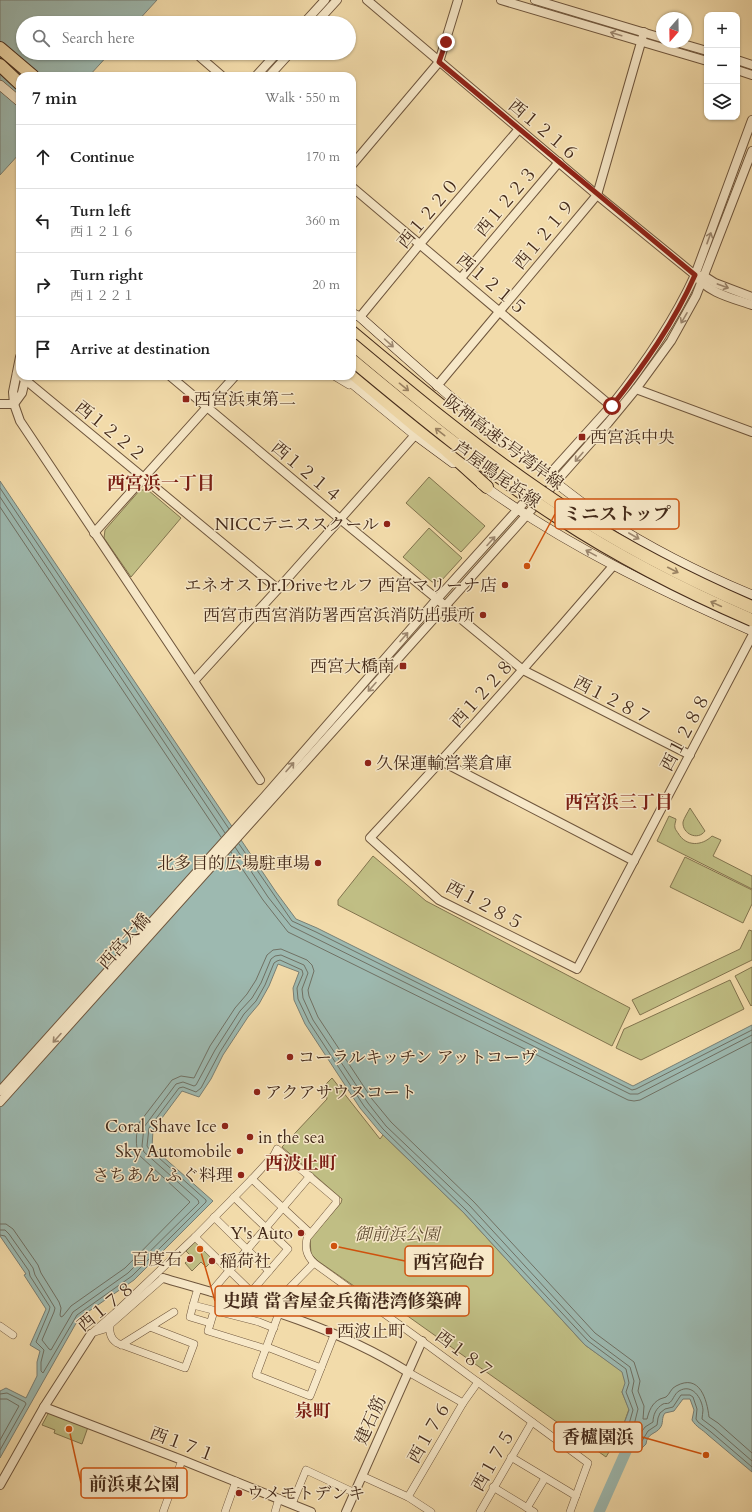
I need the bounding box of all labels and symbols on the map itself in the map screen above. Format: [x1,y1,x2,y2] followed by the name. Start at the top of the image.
[656,12,692,48] north arrow
[610,30,623,37] one-way arrow
[437,33,455,51] route end
[504,94,584,167] street label: 西１２１６
[470,161,543,241] street label: 西１２２３
[392,173,465,253] street label: 西１２２０
[508,194,581,274] street label: 西１２１９
[705,233,713,245] one-way arrow
[452,248,532,321] street label: 西１２１５
[717,283,729,291] one-way arrow
[680,312,688,324] one-way arrow
[384,339,394,348] one-way arrow
[398,383,409,391] one-way arrow
[194,388,296,411] place label: 西宮浜東第二
[439,390,568,495] street label: 阪神高速5号湾岸線
[181,394,191,404] marker: 西宮浜東第二
[70,396,151,467] street label: 西１２２２
[603,397,621,415] route start
[590,426,675,449] place label: 西宮浜中央
[435,428,446,436] one-way arrow
[577,432,587,442] marker: 西宮浜中央
[267,436,347,509] street label: 西１２１４
[448,436,545,513] street label: 芦屋鳴尾浜線
[574,451,583,462] one-way arrow
[107,471,215,496] district label: 西宮浜一丁目
[555,499,679,529] callout: ミニストップ
[563,502,671,527] text: ミニストップ
[215,513,379,536] place label: NICCテニススクール
[382,519,392,529] marker: NICCテニススクール
[628,532,640,540] one-way arrow
[486,536,495,546] one-way arrow
[585,549,597,557] one-way arrow
[666,567,678,574] one-way arrow
[185,574,497,597] place label: エネオス Dr.Driveセルフ 西宮マリーナ店
[500,580,510,590] marker: エネオス Dr.Driveセルフ 西宮マリーナ店
[711,600,723,607] one-way arrow
[203,604,475,627] place label: 西宮市西宮消防署西宮浜消防出張所
[478,610,488,620] marker: 西宮市西宮消防署西宮浜消防出張所
[399,632,408,643] one-way arrow
[445,654,519,733] street label: 西１２２８
[310,655,395,678] place label: 西宮大橋南
[398,661,408,671] marker: 西宮大橋南
[570,671,656,730] street label: 西１２８７
[367,682,376,692] one-way arrow
[655,689,716,775] street label: 西１２８８
[376,752,512,775] place label: 久保運輸営業倉庫
[363,758,373,768] marker: 久保運輸営業倉庫
[286,761,295,772] one-way arrow
[565,790,673,815] district label: 西宮浜三丁目
[157,852,310,875] place label: 北多目的広場駐車場
[313,858,323,868] marker: 北多目的広場駐車場
[442,875,528,936] street label: 西１２８５
[93,908,156,974] street label: 西宮大橋
[52,1033,61,1043] one-way arrow
[298,1046,537,1069] place label: コーラルキッチン アットコーヴ
[285,1052,295,1062] marker: コーラルキッチン アットコーヴ
[265,1081,417,1104] place label: アクアサウスコート
[252,1087,262,1097] marker: アクアサウスコート
[105,1115,217,1138] place label: Coral Shave Ice
[220,1121,230,1131] marker: Coral Shave Ice
[258,1126,325,1149] place label: in the sea
[245,1132,255,1142] marker: in the sea
[115,1140,232,1163] place label: Sky Automobile
[235,1146,245,1156] marker: Sky Automobile
[265,1151,337,1176] district label: 西波止町
[92,1164,233,1187] place label: さちあん ふぐ料理
[236,1170,246,1180] marker: さちあん ふぐ料理
[230,1222,293,1245] place label: Y's Auto
[355,1223,442,1246] park label: 御前浜公園
[296,1228,306,1238] marker: Y's Auto
[405,1246,493,1276] callout: 西宮砲台
[131,1248,182,1271] place label: 百度石
[220,1250,271,1273] place label: 稲荷社
[413,1250,485,1275] text: 西宮砲台
[185,1254,195,1264] marker: 百度石
[207,1256,217,1266] marker: 稲荷社
[73,1276,140,1337] street label: 西１７８
[215,1286,469,1316] callout: 史蹟 當舎屋金兵衛港湾修築碑
[223,1289,461,1314] text: 史蹟 當舎屋金兵衛港湾修築碑
[337,1320,405,1343] place label: 西波止町
[431,1325,499,1384] street label: 西１８７
[324,1326,334,1336] marker: 西波止町
[350,1392,391,1448] street label: 建石筋
[402,1397,456,1467] street label: 西１７６
[295,1399,331,1424] district label: 泉町
[147,1422,219,1467] street label: 西１７１
[554,1422,642,1452] callout: 香櫨園浜
[466,1425,520,1495] street label: 西１７５
[562,1425,634,1450] text: 香櫨園浜
[81,1468,187,1498] callout: 前浜東公園
[89,1472,179,1497] text: 前浜東公園
[247,1482,365,1505] place label: ウメモトデンキ
[234,1488,244,1498] marker: ウメモトデンキ

